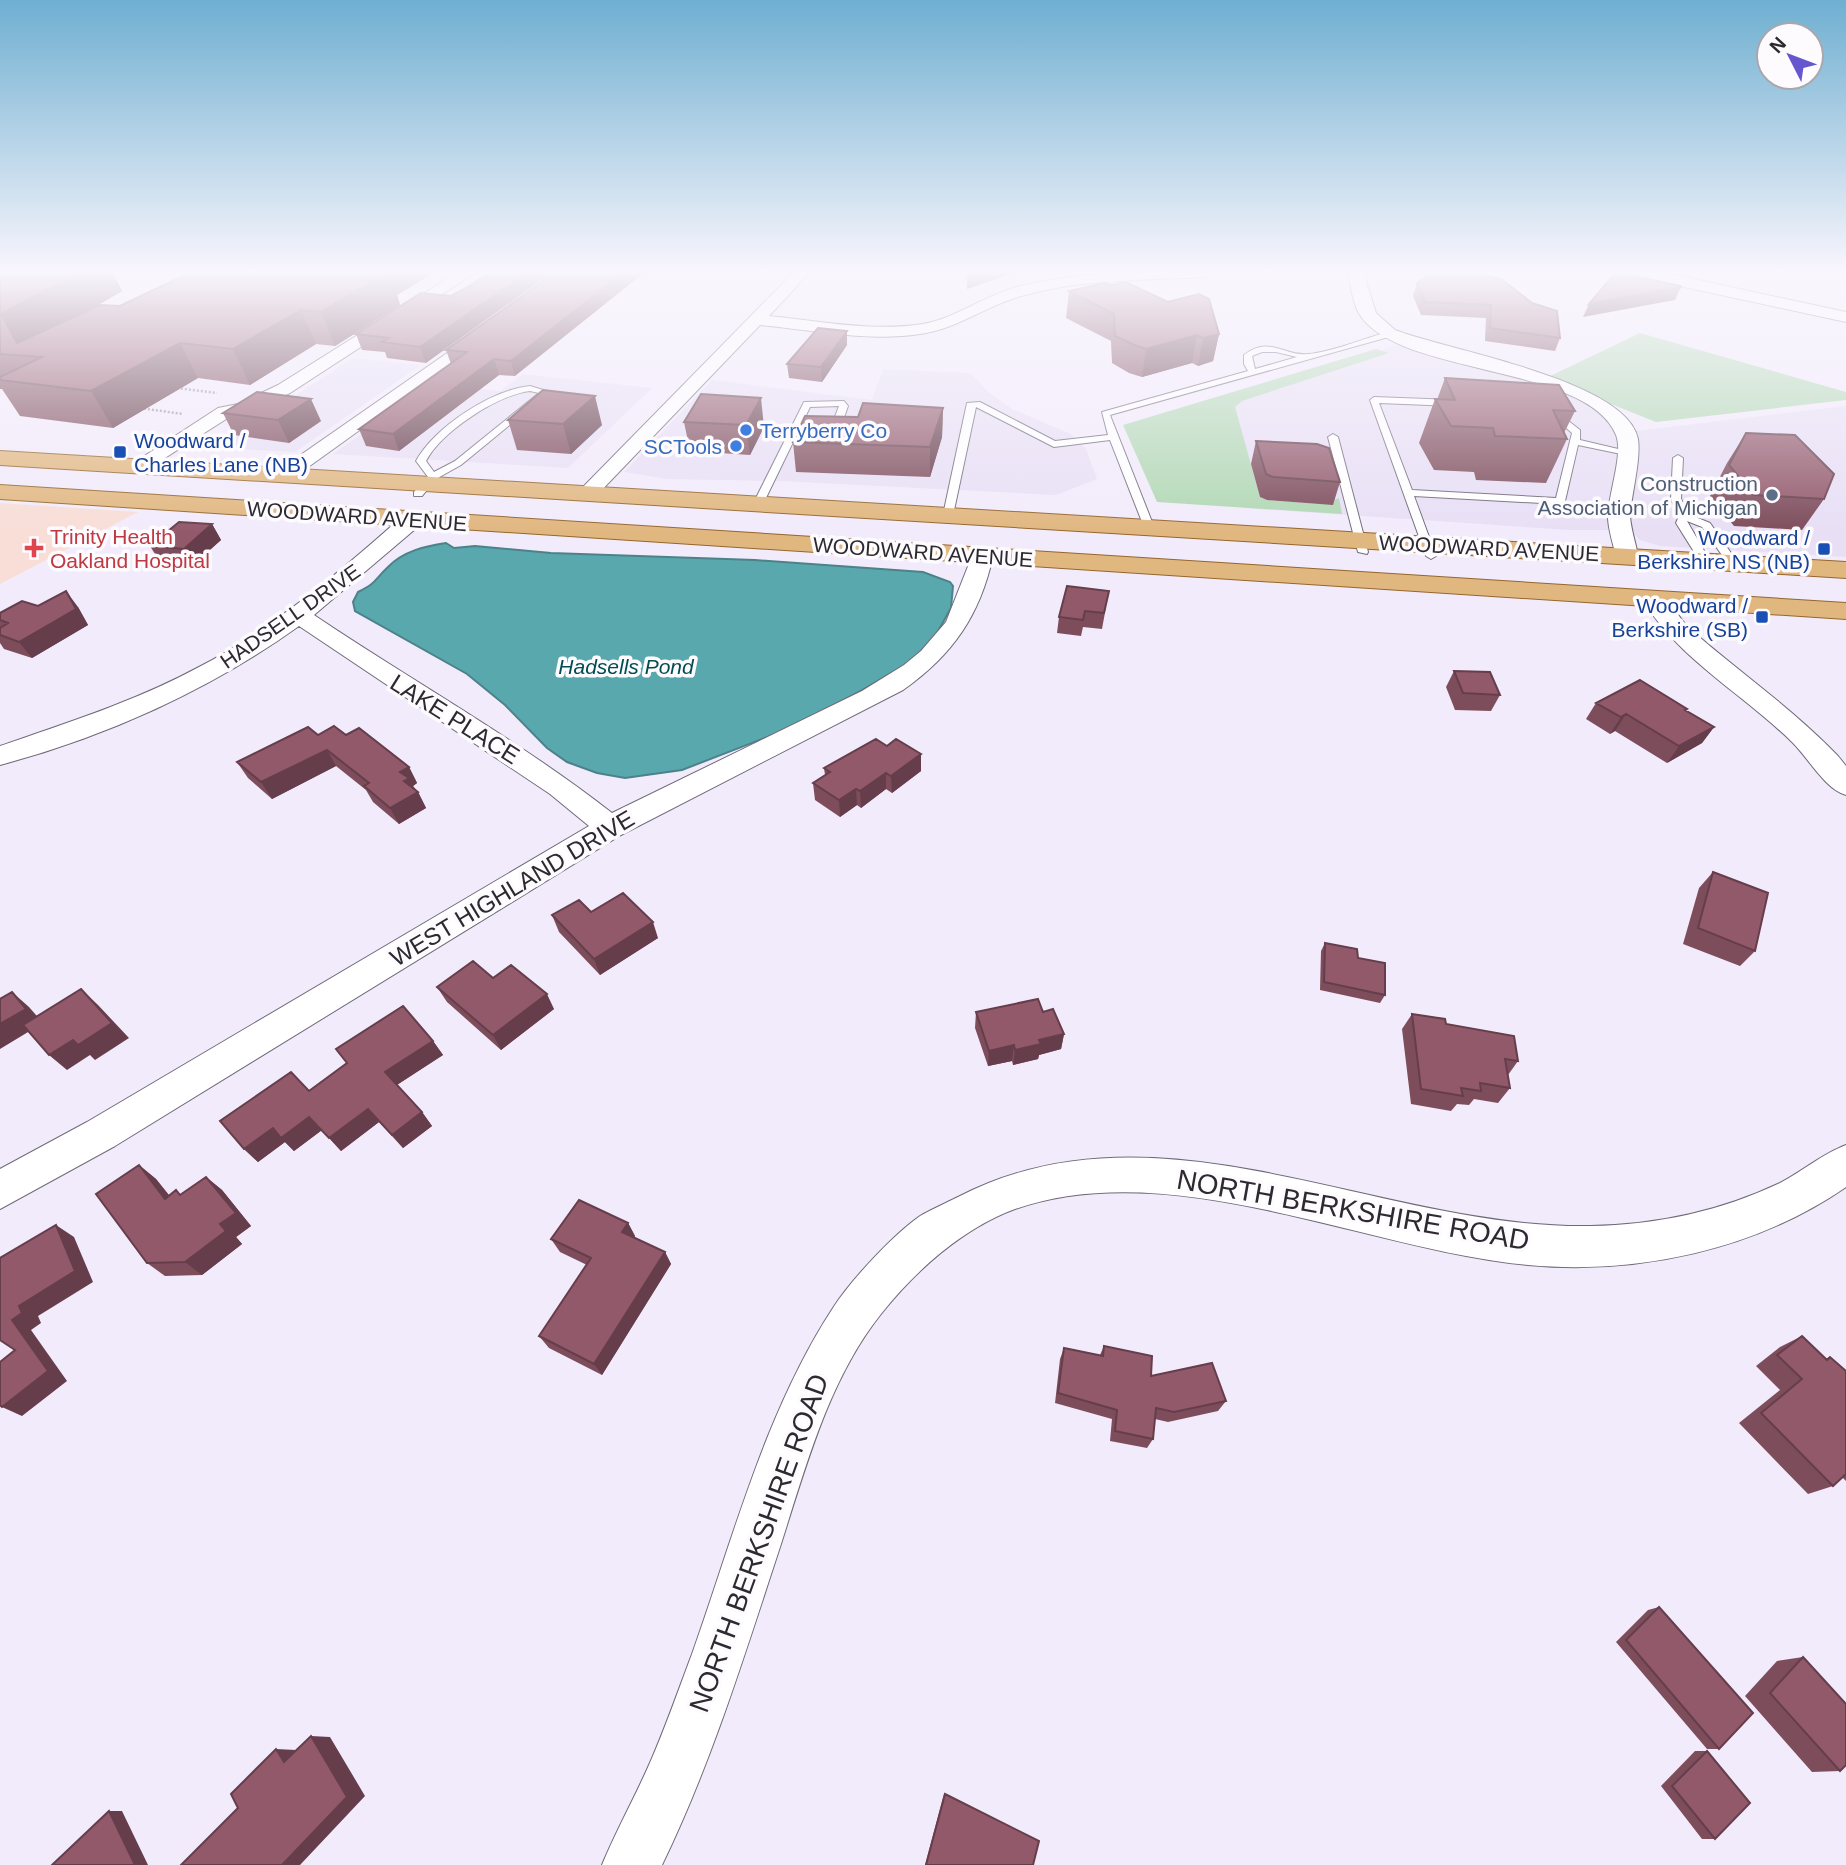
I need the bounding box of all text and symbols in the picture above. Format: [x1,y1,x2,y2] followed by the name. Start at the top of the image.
[1755,21,1825,91] north arrow
[1765,33,1790,57] text: N
[760,419,887,442] place label: Terryberry Co
[738,422,754,438] marker: Terryberry Co
[134,429,308,476] place label: Woodward / Charles Lane (NB)
[644,435,722,458] place label: SCTools
[728,438,744,454] marker: SCTools
[112,444,128,460] marker: Woodward / Charles Lane (NB)
[1537,472,1758,519] place label: Construction Association of Michigan
[1764,487,1780,503] marker: Construction Association of Michigan
[246,497,468,535] street label: WOODWARD AVENUE
[50,525,210,572] place label: Trinity Health Oakland Hospital
[1637,526,1810,573] place label: Woodward / Berkshire NS (NB)
[1378,531,1600,565] street label: WOODWARD AVENUE
[812,533,1034,571] street label: WOODWARD AVENUE
[24,538,44,558] marker: Trinity Health Oakland Hospital
[1816,541,1832,557] marker: Woodward / Berkshire NS (NB)
[216,559,364,673] street label: HADSELL DRIVE
[1611,594,1748,641] place label: Woodward / Berkshire (SB)
[1754,609,1770,625] marker: Woodward / Berkshire (SB)
[558,655,695,678] water label: Hadsells Pond
[386,669,524,769] street label: LAKE PLACE
[385,804,639,972] street label: WEST HIGHLAND DRIVE
[1174,1164,1532,1256] street label: NORTH BERKSHIRE ROAD
[683,1370,835,1716] street label: NORTH BERKSHIRE ROAD

